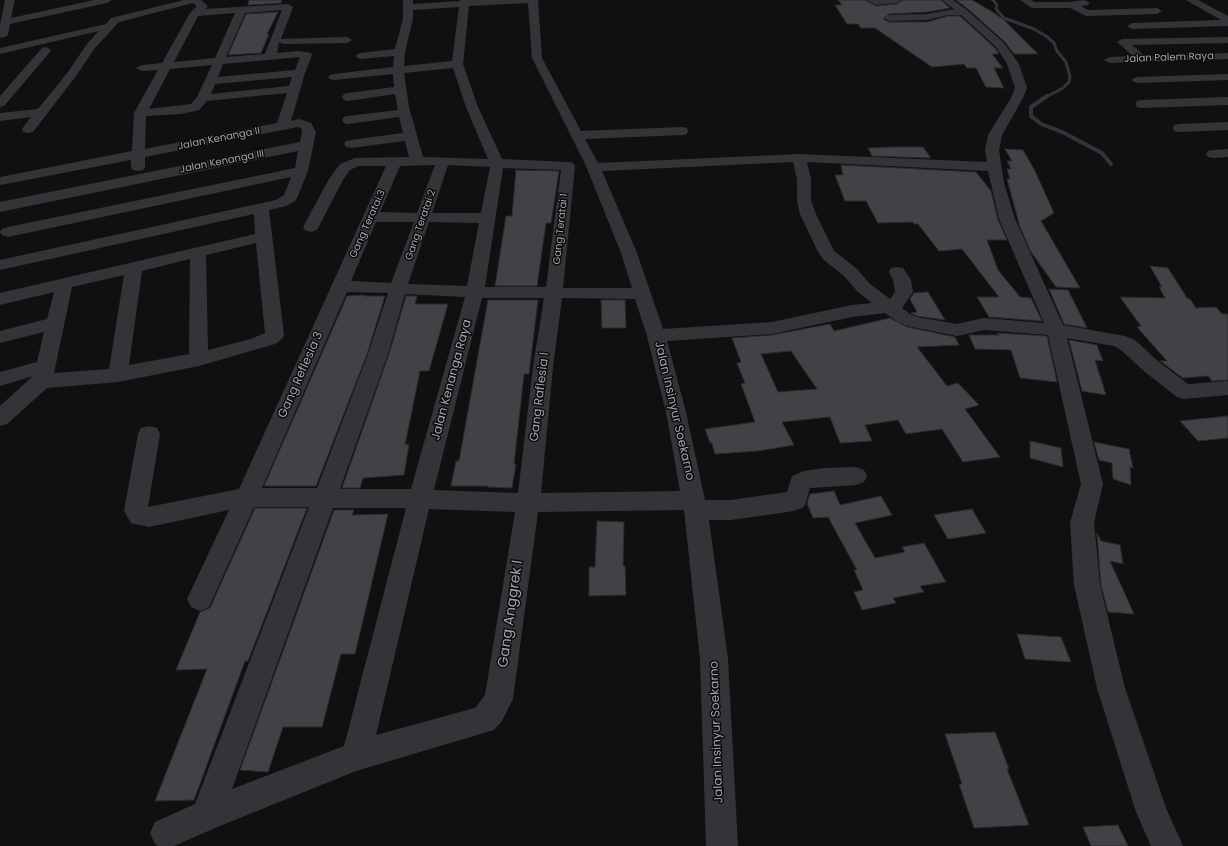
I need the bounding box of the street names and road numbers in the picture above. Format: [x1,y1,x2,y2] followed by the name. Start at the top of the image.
[1124,50,1214,66] street label: Jalan Palem Raya
[177,125,261,153] street label: Jalan Kenanga II
[179,148,265,176] street label: Jalan Kenanga III
[348,188,388,260] street label: Gang Teratai.3
[403,188,439,262] street label: Gang Teratai 2
[551,193,571,265] street label: Gang Teratai 1
[429,318,475,442] street label: Jalan Kenanga Raya
[275,330,327,420] street label: Gang Reflesia 3
[651,340,697,482] street label: Jalan Insinyur Soekarno
[527,352,553,442] street label: Gang Raflesia l
[495,559,527,669] street label: Gang Anggrek l
[707,661,727,803] street label: Jalan Insinyur Soekarno

